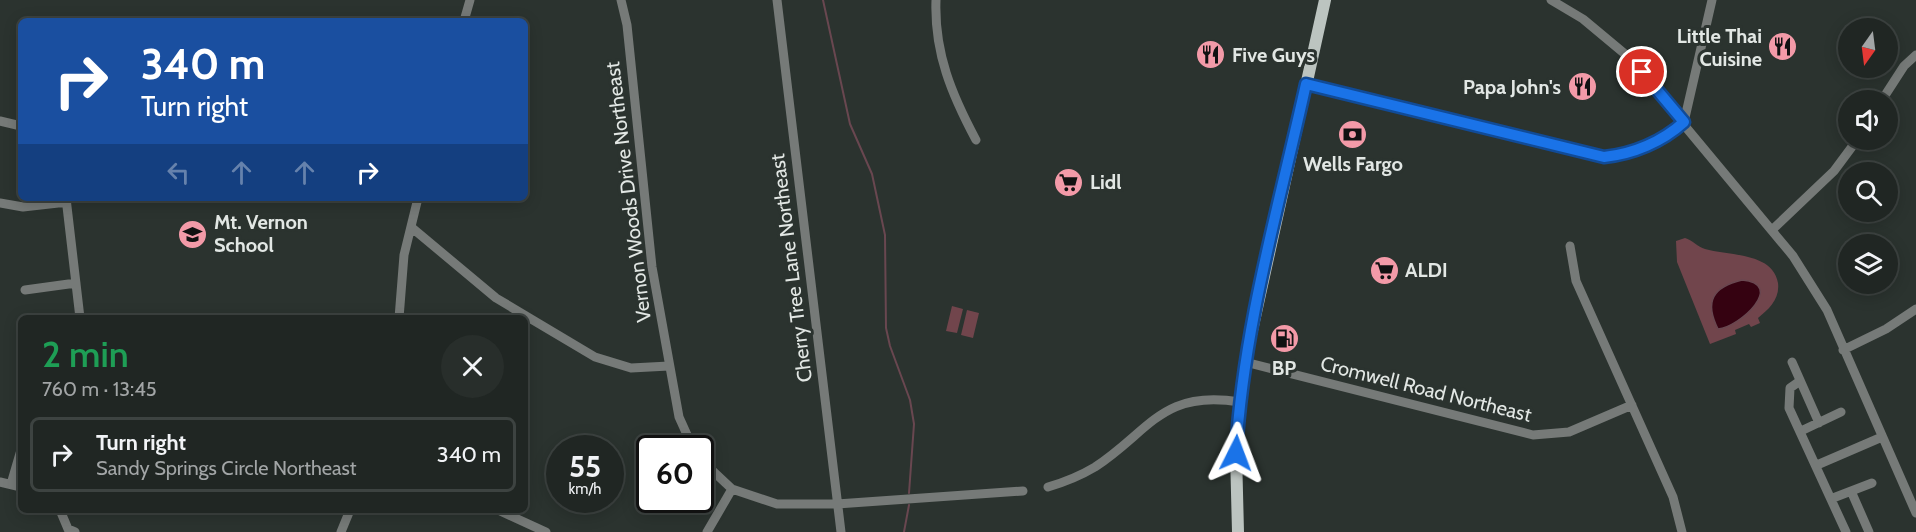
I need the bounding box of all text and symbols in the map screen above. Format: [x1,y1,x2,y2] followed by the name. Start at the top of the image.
[1838,18,1898,78] north arrow
[1838,18,1898,294] map controls
[1677,24,1762,71] place label: Little Thai Cuisine
[1767,31,1799,63] restaurant icon: Little Thai Cuisine
[141,38,265,90] text: 340 m
[1195,39,1227,71] restaurant icon: Five Guys
[42,42,120,120] icon: right
[1232,43,1315,67] place label: Five Guys
[1616,46,1667,97] pin
[1625,55,1658,88] icon: arrive
[600,60,656,324] street label: Vernon Woods Drive Northeast
[1566,71,1598,103] restaurant icon: Papa John's
[1463,75,1561,99] place label: Papa John's
[141,90,248,123] text: Turn right
[1838,90,1898,150] button: sound
[1337,118,1369,150] bank icon: Wells Fargo
[765,152,817,383] street label: Cherry Tree Lane Northeast
[1303,152,1403,176] place label: Wells Fargo
[162,156,195,189] icon: left
[225,156,258,189] icon: ahead
[288,156,321,189] icon: ahead
[351,156,384,189] icon: right
[1838,162,1898,222] button: search
[1053,166,1085,198] supermarket icon: Lidl
[1090,170,1121,194] place label: Lidl
[214,210,308,257] place label: Mt. Vernon School
[177,218,209,250] school or university icon: Mt. Vernon School
[1838,234,1898,294] button: layers
[1368,254,1400,286] supermarket icon: ALDI
[1405,258,1448,282] place label: ALDI
[1268,322,1300,354] fuel station icon: BP
[42,332,129,376] text: 2 min
[441,335,504,398] button: close
[1318,351,1534,427] street label: Cromwell Road Northeast
[1272,356,1296,380] place label: BP
[42,377,157,401] text: 760 m · 13:45
[1204,421,1268,485] position arrow
[96,429,186,456] text: Turn right
[636,435,714,513] speed limit sign: 60
[45,438,78,471] icon: right
[437,441,501,468] text: 340 m
[569,448,601,485] text: 55
[96,456,357,480] text: Sandy Springs Circle Northeast
[569,480,601,498] text: km/h

